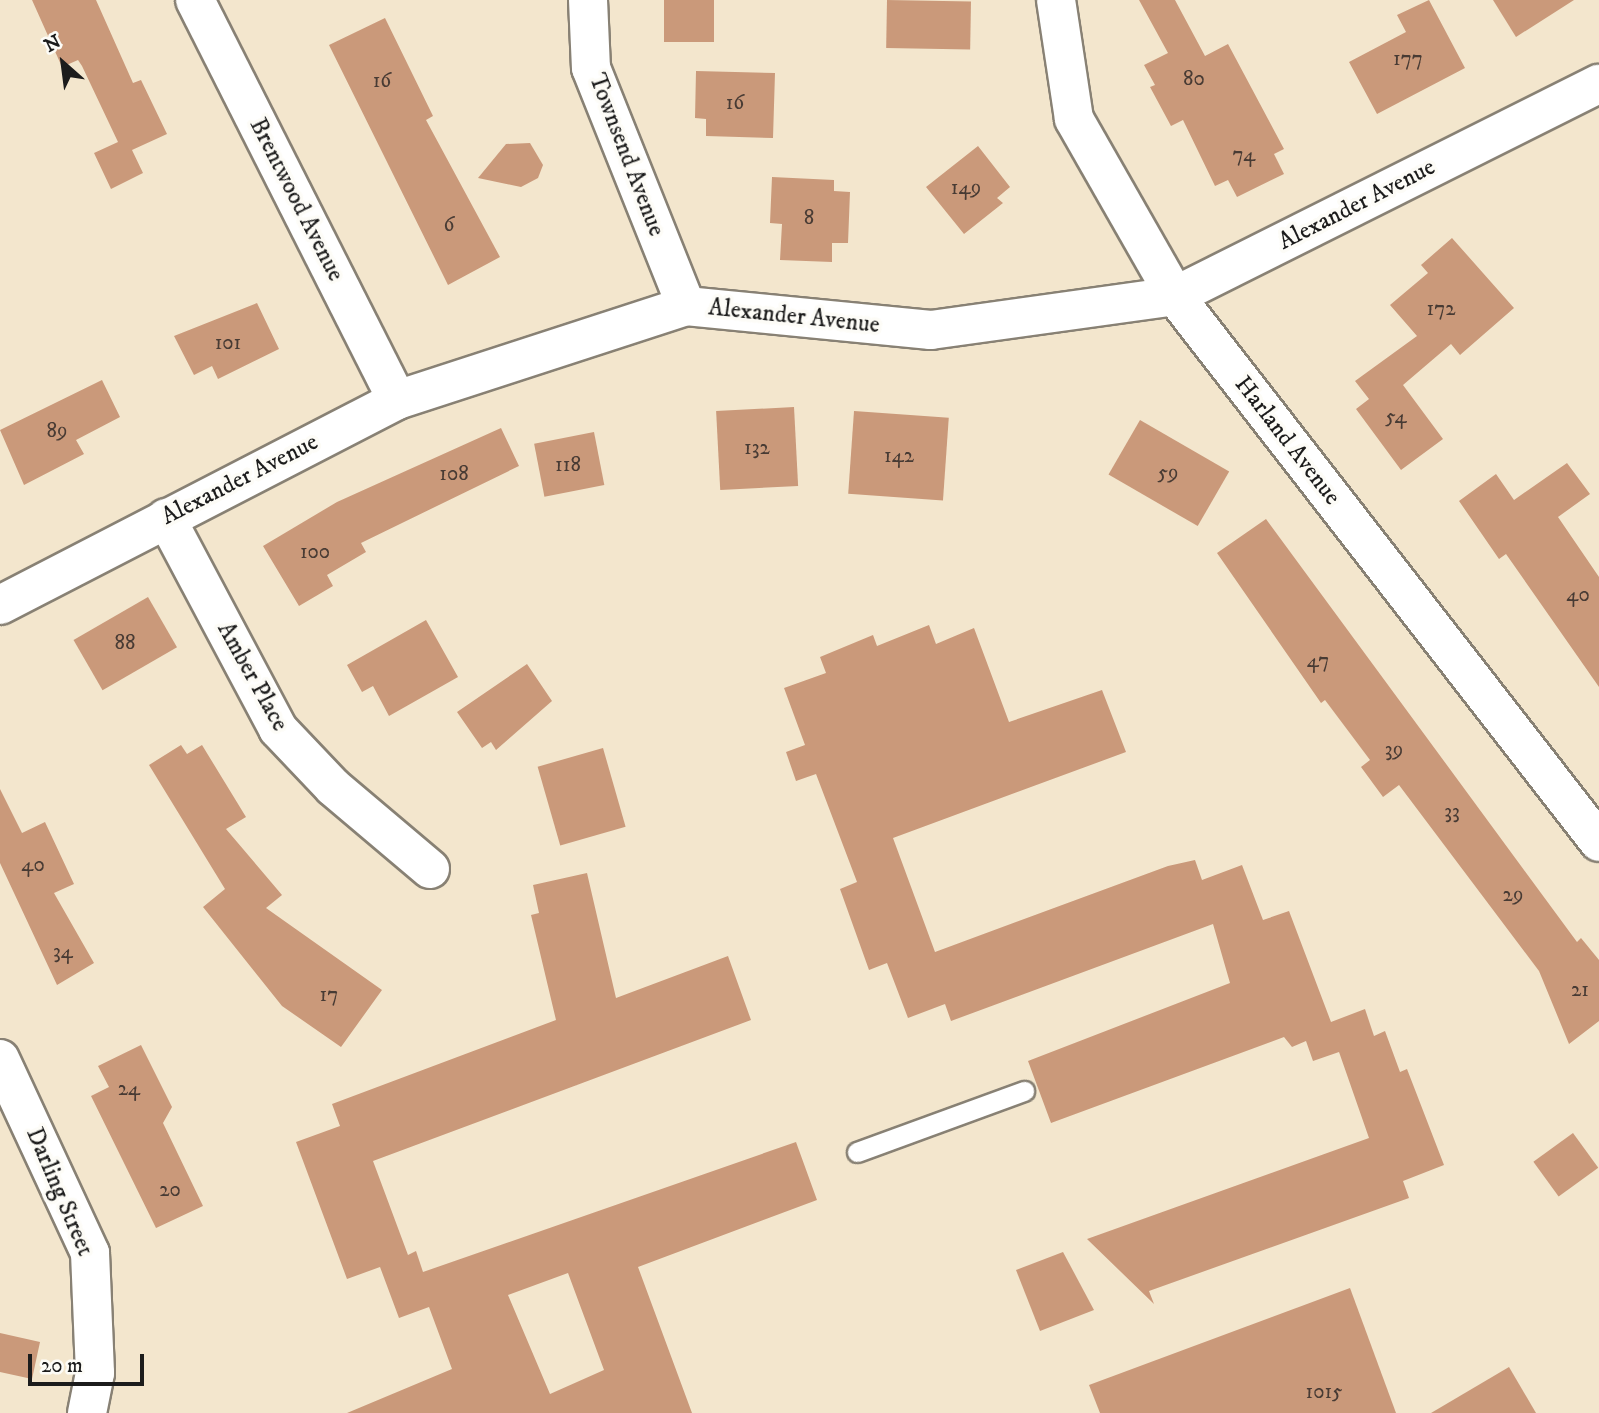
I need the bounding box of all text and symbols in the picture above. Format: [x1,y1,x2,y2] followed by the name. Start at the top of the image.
[28,28,98,98] north arrow
[41,30,65,58] text: N
[1393,46,1423,72] house number: 177
[1183,66,1205,92] house number: 80
[373,68,391,94] house number: 16
[582,70,670,240] street label: Townsend Avenue
[726,90,744,116] house number: 16
[243,114,349,286] street label: Brentwood Avenue
[1233,142,1255,168] house number: 74
[1274,153,1440,257] street label: Alexander Avenue
[951,175,981,201] house number: 149
[804,205,814,231] house number: 8
[444,212,454,238] house number: 6
[707,294,881,340] street label: Alexander Avenue
[1426,296,1456,322] house number: 172
[215,330,241,356] house number: 101
[1228,371,1346,511] street label: Harland Avenue
[1385,404,1407,430] house number: 54
[47,418,67,444] house number: 89
[157,428,323,532] street label: Alexander Avenue
[744,435,770,461] house number: 132
[884,443,914,469] house number: 142
[555,452,581,478] house number: 118
[1158,460,1178,486] house number: 59
[439,461,469,487] house number: 108
[300,539,330,565] house number: 100
[1566,582,1590,608] house number: 40
[210,618,294,736] street label: Amber Place
[114,630,136,656] house number: 88
[1307,648,1329,674] house number: 47
[1385,737,1403,763] house number: 39
[1444,799,1460,825] house number: 33
[21,852,45,878] house number: 40
[1503,882,1523,908] house number: 29
[53,939,73,965] house number: 34
[1571,977,1589,1003] house number: 21
[320,982,338,1008] house number: 17
[118,1076,140,1102] house number: 24
[19,1124,99,1260] street label: Darling Street
[159,1177,181,1203] house number: 20
[32,1340,147,1384] scale bar
[41,1353,83,1379] text: 20 m
[1306,1379,1342,1405] house number: 1015

